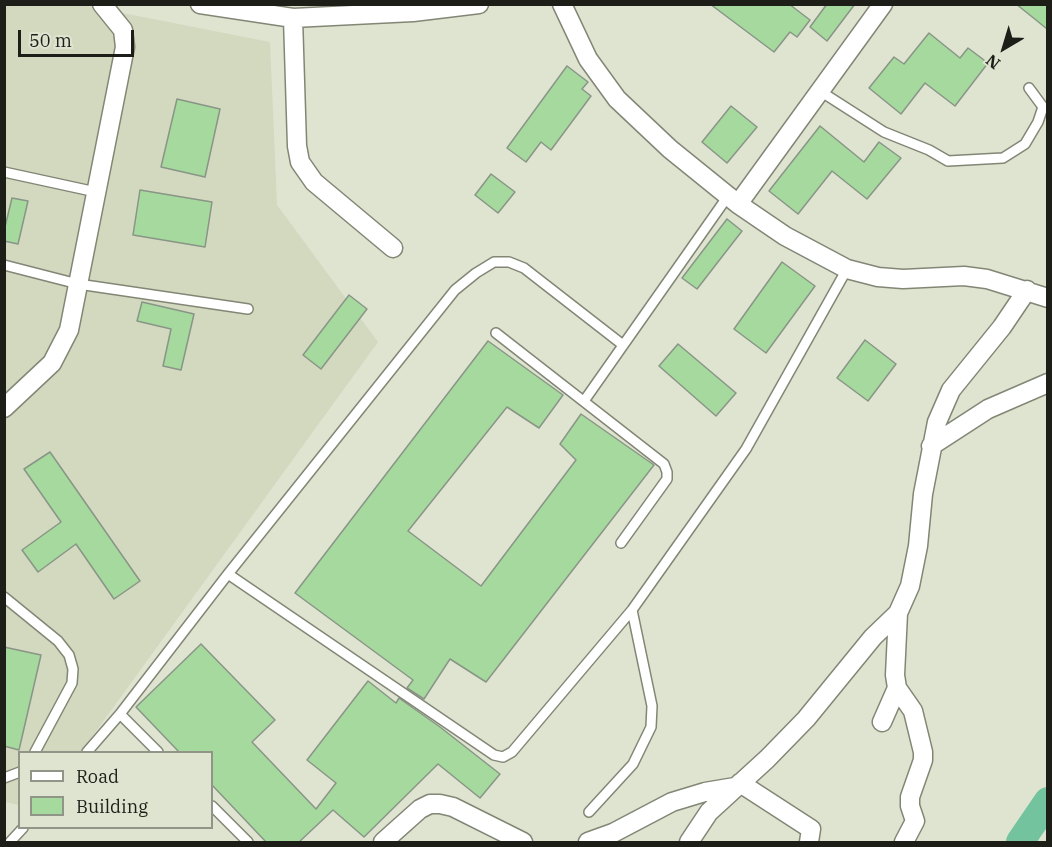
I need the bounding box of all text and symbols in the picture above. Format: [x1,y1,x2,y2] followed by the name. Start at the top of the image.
[21,18,136,56] scale bar
[974,18,1034,78] north arrow
[29,29,72,52] text: 50 m
[982,50,1004,74] text: N
[18,751,213,829] legend
[76,765,119,788] text: Road
[76,795,148,818] text: Building

